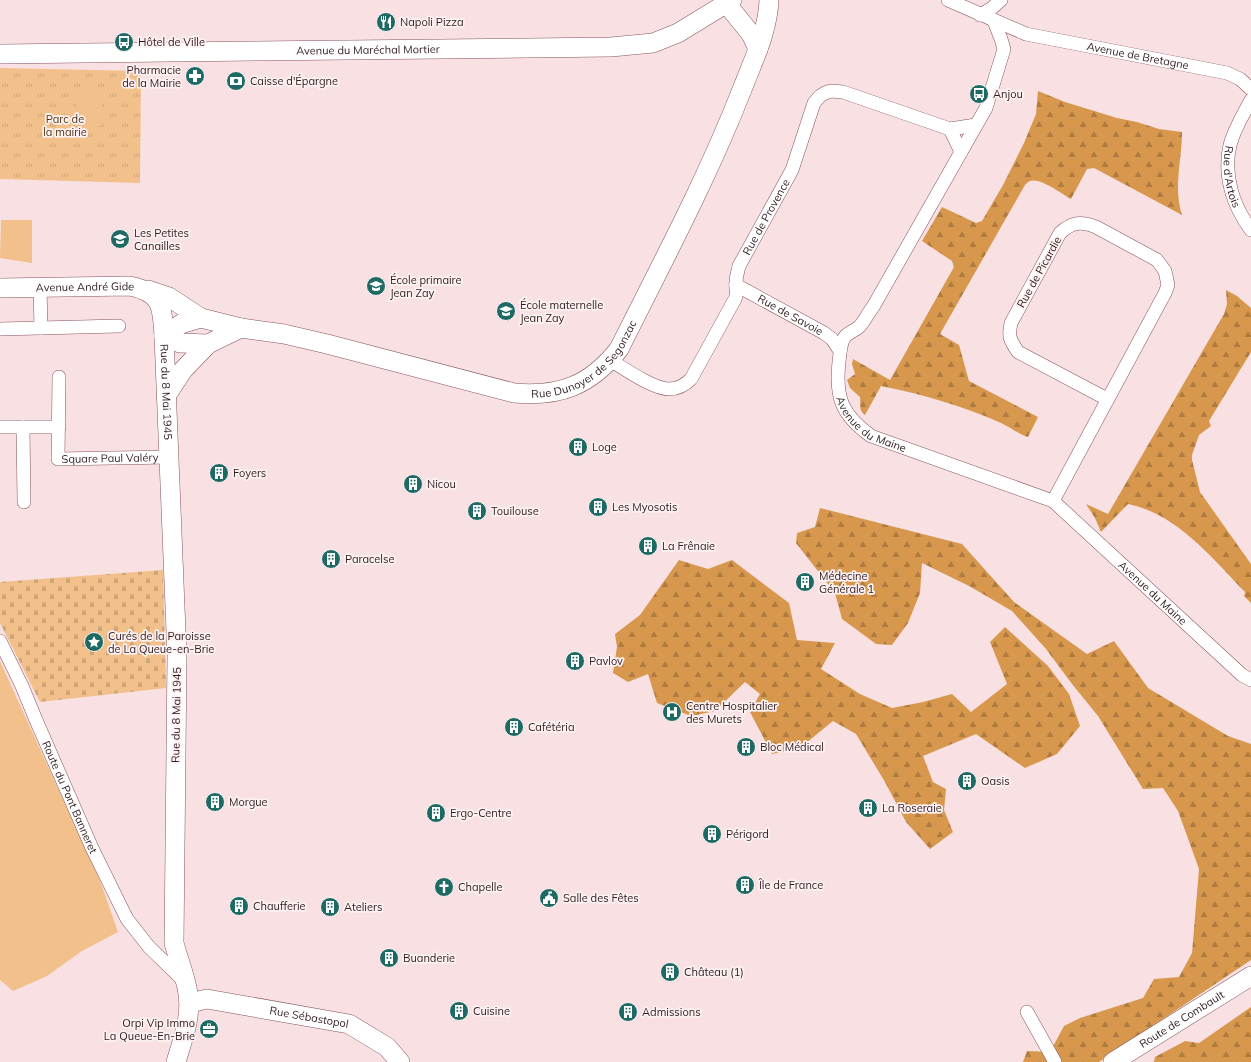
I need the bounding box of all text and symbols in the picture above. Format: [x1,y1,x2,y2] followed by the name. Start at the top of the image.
[375,11,397,33] restaurant icon: Napoli Pizza
[400,15,464,29] place label: Napoli Pizza
[113,31,135,53] bus stop icon: Hôtel de Ville
[138,35,205,49] place label: Hôtel de Ville
[1086,39,1190,72] street label: Avenue de Bretagne
[296,42,440,58] street label: Avenue du Maréchal Mortier
[122,63,181,90] place label: Pharmacie de la Mairie
[184,65,206,87] pharmacy icon: Pharmacie de la Mairie
[225,70,247,92] bank icon: Caisse d'Épargne
[250,74,338,88] place label: Caisse d'Épargne
[968,83,990,105] bus stop icon: Anjou
[993,87,1023,101] place label: Anjou
[43,112,87,139] park label: Parc de la mairie
[1221,145,1244,210] street label: Rue d'Artois
[739,176,793,258] street label: Rue de Provence
[134,226,189,253] place label: Les Petites Canailles
[109,228,131,250] school or university icon: Les Petites Canailles
[1014,234,1064,310] street label: Rue de Picardie
[390,273,462,300] place label: École primaire Jean Zay
[365,275,387,297] school or university icon: École primaire Jean Zay
[36,279,136,294] street label: Avenue André Gide
[755,291,826,338] street label: Rue de Savoie
[520,298,603,325] place label: École maternelle Jean Zay
[495,300,517,322] school or university icon: École maternelle Jean Zay
[531,317,640,401] street label: Rue Dunoyer de Segonzac
[157,343,175,441] street label: Rue du 8 Mai 1945
[833,395,908,455] street label: Avenue du Maine
[567,436,589,458] building icon: Loge
[592,440,617,454] place label: Loge
[61,450,159,466] street label: Square Paul Valéry
[208,462,230,484] building icon: Foyers
[233,466,266,480] place label: Foyers
[402,473,424,495] building icon: Nicou
[427,477,456,491] place label: Nicou
[587,496,609,518] building icon: Les Myosotis
[466,500,488,522] building icon: Touilouse
[612,500,677,514] place label: Les Myosotis
[491,504,539,518] place label: Touilouse
[637,535,659,557] building icon: La Frênaie
[662,539,715,553] place label: La Frênaie
[320,548,342,570] building icon: Paracelse
[345,552,394,566] place label: Paracelse
[1116,558,1190,628] street label: Avenue du Maine
[819,569,874,596] place label: Médecine Générale 1
[794,571,816,593] building icon: Médecine Générale 1
[108,629,214,656] place label: Curés de la Paroisse de La Queue-en-Brie
[83,631,105,653] place icon: Curés de la Paroisse de La Queue-en-Brie
[564,650,586,672] building icon: Pavlov
[589,654,623,668] place label: Pavlov
[168,666,184,763] street label: Rue du 8 Mai 1945
[686,699,777,726] place label: Centre Hospitalier des Murets
[661,701,683,723] hospital icon: Centre Hospitalier des Murets
[503,716,525,738] building icon: Cafétéria
[528,720,574,734] place label: Cafétéria
[735,736,757,758] building icon: Bloc Médical
[39,738,101,856] street label: Route du Pont Banneret
[760,740,824,754] place label: Bloc Médical
[956,770,978,792] building icon: Oasis
[981,774,1010,788] place label: Oasis
[204,791,226,813] building icon: Morgue
[229,795,268,809] place label: Morgue
[857,797,879,819] building icon: La Roseraie
[882,801,942,815] place label: La Roseraie
[425,802,447,824] building icon: Ergo-Centre
[450,806,512,820] place label: Ergo-Centre
[701,823,723,845] building icon: Périgord
[726,827,769,841] place label: Périgord
[734,874,756,896] building icon: Île de France
[433,876,455,898] church icon: Chapelle
[758,878,823,892] place label: Île de France
[458,880,502,894] place label: Chapelle
[538,887,560,909] public building icon: Salle des Fêtes
[563,891,639,905] place label: Salle des Fêtes
[228,895,250,917] building icon: Chaufferie
[319,896,341,918] building icon: Ateliers
[253,899,306,913] place label: Chaufferie
[344,900,382,914] place label: Ateliers
[378,947,400,969] building icon: Buanderie
[403,951,455,965] place label: Buanderie
[659,961,681,983] building icon: Château (1)
[684,965,744,979] place label: Château (1)
[1137,987,1227,1051] street label: Route de Combault
[448,1000,470,1022] building icon: Cuisine
[617,1001,639,1023] building icon: Admissions
[269,1003,350,1031] street label: Rue Sébastopol
[473,1004,510,1018] place label: Cuisine
[642,1005,701,1019] place label: Admissions
[104,1016,195,1043] place label: Orpi Vip Immo La Queue-En-Brie
[198,1018,220,1040] office icon: Orpi Vip Immo La Queue-En-Brie

